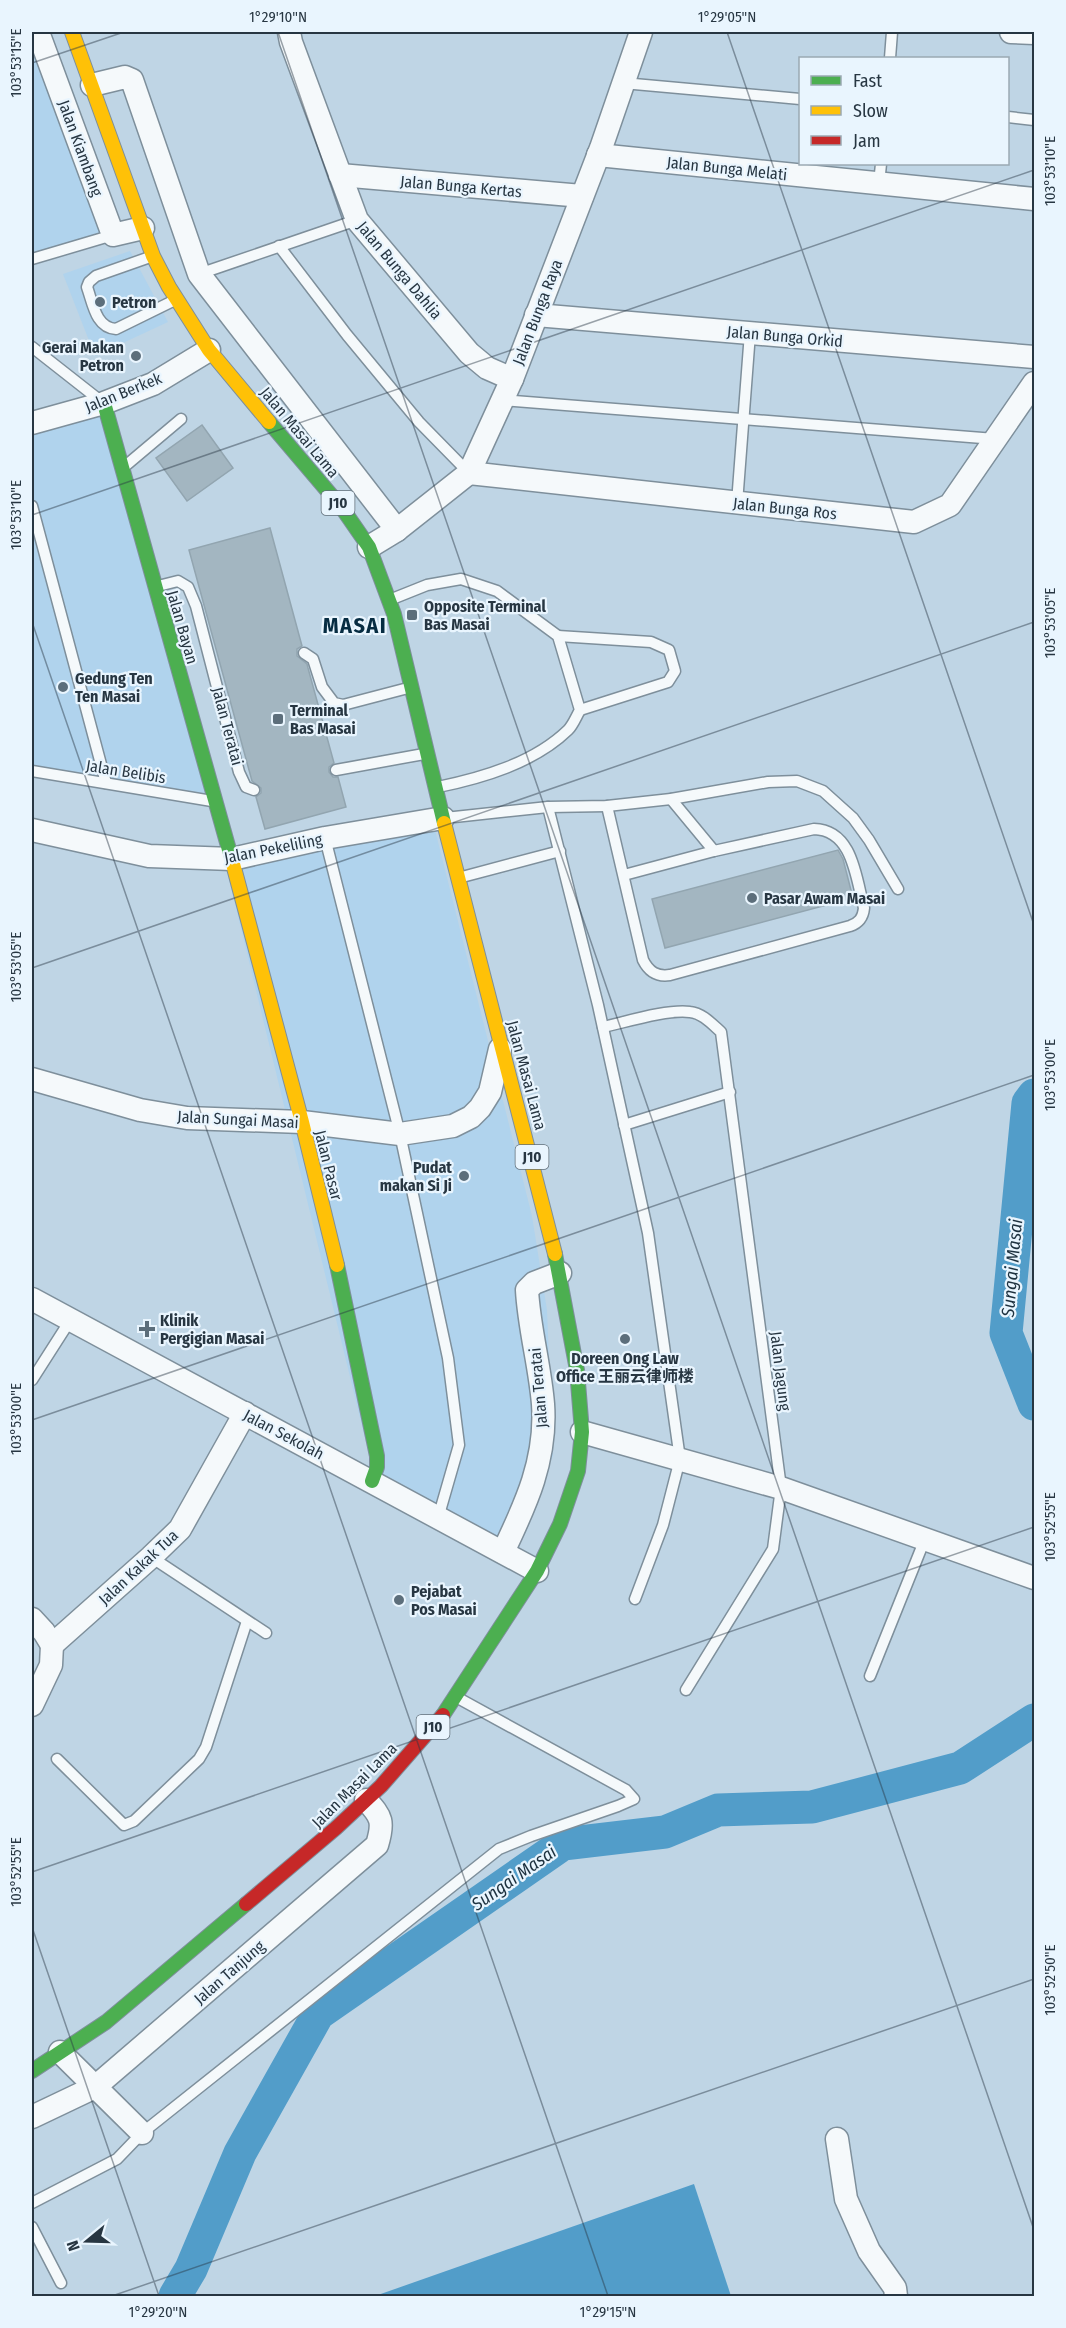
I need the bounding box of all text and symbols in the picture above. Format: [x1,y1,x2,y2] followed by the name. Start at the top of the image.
[249,8,307,26] text: 1°29'10"N
[698,8,756,26] text: 1°29'05"N
[7,29,25,97] text: 103°53'15"E
[799,57,1009,165] legend
[853,70,882,92] text: Fast
[54,97,107,199] street label: Jalan Kiambang
[853,100,888,122] text: Slow
[853,130,881,152] text: Jam
[1041,136,1059,206] text: 103°53'10"E
[666,153,788,184] street label: Jalan Bunga Melati
[399,172,523,201] street label: Jalan Bunga Kertas
[353,217,446,323] street label: Jalan Bunga Dahlia
[509,257,566,368] street label: Jalan Bunga Raya
[112,293,156,312] place label: Petron
[93,295,107,309] marker: Petron
[726,322,844,351] street label: Jalan Bunga Orkid
[42,338,124,375] place label: Gerai Makan Petron
[129,349,143,363] marker: Gerai Makan Petron
[82,368,165,416] street label: Jalan Berkek
[256,383,343,482] street label: Jalan Masai Lama
[7,480,25,550] text: 103°53'10"E
[322,491,354,515] road number: J10
[732,494,838,523] street label: Jalan Bunga Ros
[163,588,202,666] street label: Jalan Bayan
[1041,588,1059,658] text: 103°53'05"E
[424,597,546,634] place label: Opposite Terminal Bas Masai
[405,608,419,622] marker: Opposite Terminal Bas Masai
[323,612,387,639] district label: MASAI
[75,669,153,706] place label: Gedung Ten Ten Masai
[56,680,70,694] marker: Gedung Ten Ten Masai
[208,685,247,768] street label: Jalan Teratai
[290,701,356,738] place label: Terminal Bas Masai
[271,712,285,726] marker: Terminal Bas Masai
[85,756,167,787] street label: Jalan Belibis
[222,830,324,867] street label: Jalan Pekeliling
[764,889,885,908] place label: Pasar Awam Masai
[745,891,759,905] marker: Pasar Awam Masai
[7,932,25,1002] text: 103°53'05"E
[503,1018,550,1132] street label: Jalan Masai Lama
[1041,1039,1059,1111] text: 103°53'00"E
[177,1107,299,1132] street label: Jalan Sungai Masai
[311,1128,346,1203] street label: Jalan Pasar
[516,1145,548,1169] road number: J10
[380,1158,452,1195] place label: Pudat makan Si Ji
[457,1169,471,1183] marker: Pudat makan Si Ji
[997,1218,1027,1319] water label: Sungai Masai
[160,1311,264,1348] place label: Klinik Pergigian Masai
[138,1320,156,1338] marker: Klinik Pergigian Masai
[766,1330,795,1412] street label: Jalan Jagung
[618,1332,632,1346] marker: Doreen Ong Law Office 王丽云律师楼
[526,1347,551,1429] street label: Jalan Teratai
[556,1349,694,1386] place label: Doreen Ong Law Office 王丽云律师楼
[7,1383,25,1455] text: 103°53'00"E
[240,1405,327,1464] street label: Jalan Sekolah
[1041,1492,1059,1562] text: 103°52'55"E
[95,1526,182,1609] street label: Jalan Kakak Tua
[411,1582,477,1619] place label: Pejabat Pos Masai
[392,1593,406,1607] marker: Pejabat Pos Masai
[416,1715,450,1739] road number: J10
[308,1739,401,1832] street label: Jalan Masai Lama
[7,1837,25,1907] text: 103°52'55"E
[467,1840,561,1916] water label: Sungai Masai
[190,1936,269,2008] street label: Jalan Tanjung
[1041,1945,1059,2015] text: 103°52'50"E
[57,2211,117,2271] north arrow
[63,2238,84,2253] text: N
[129,2303,187,2321] text: 1°29'20"N
[580,2303,636,2321] text: 1°29'15"N

